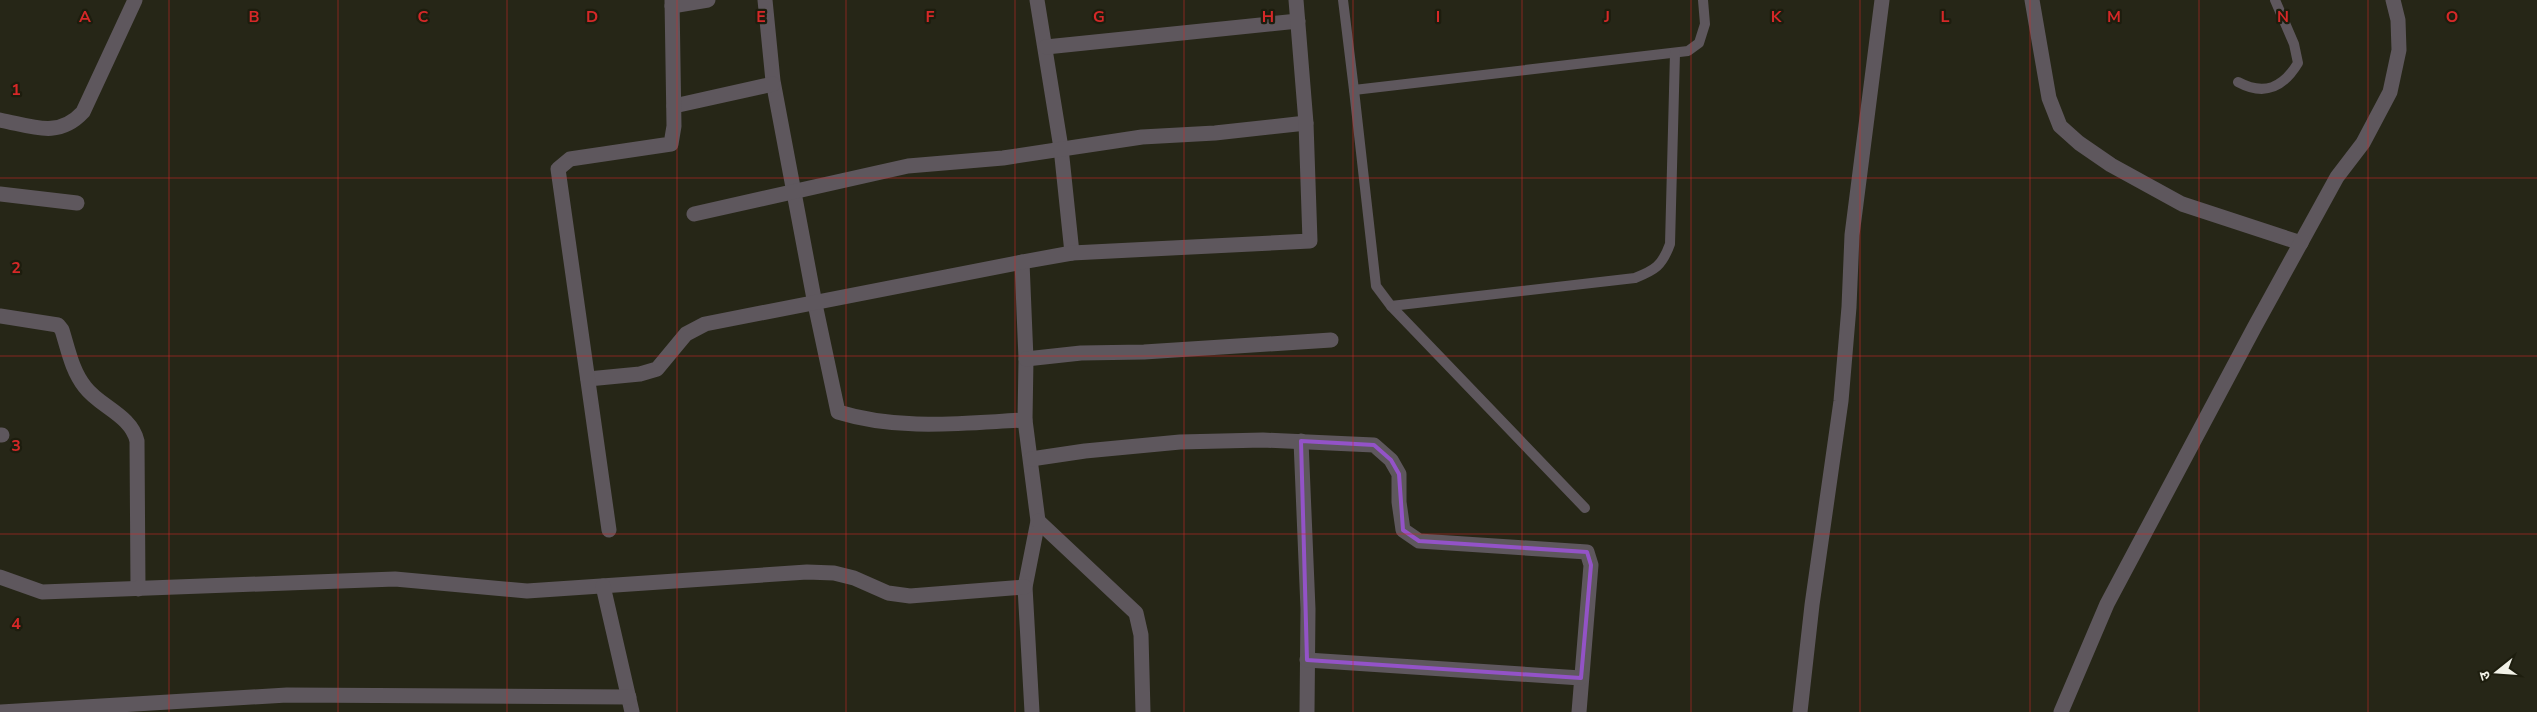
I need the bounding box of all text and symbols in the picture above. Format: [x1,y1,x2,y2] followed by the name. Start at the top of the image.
[79,6,91,28] text: A
[248,6,260,28] text: B
[418,6,429,28] text: C
[586,6,598,28] text: D
[756,6,766,28] text: E
[926,6,935,28] text: F
[1093,6,1105,28] text: G
[1262,6,1274,28] text: H
[1436,6,1440,28] text: I
[1603,6,1610,28] text: J
[1771,6,1783,28] text: K
[1941,6,1950,28] text: L
[2107,6,2121,28] text: M
[2277,6,2289,28] text: N
[2446,6,2458,28] text: O
[11,79,21,101] text: 1
[11,257,21,279] text: 2
[11,435,21,457] text: 3
[11,613,21,635] text: 4
[2472,647,2522,697] north arrow
[2475,668,2495,682] text: उ

